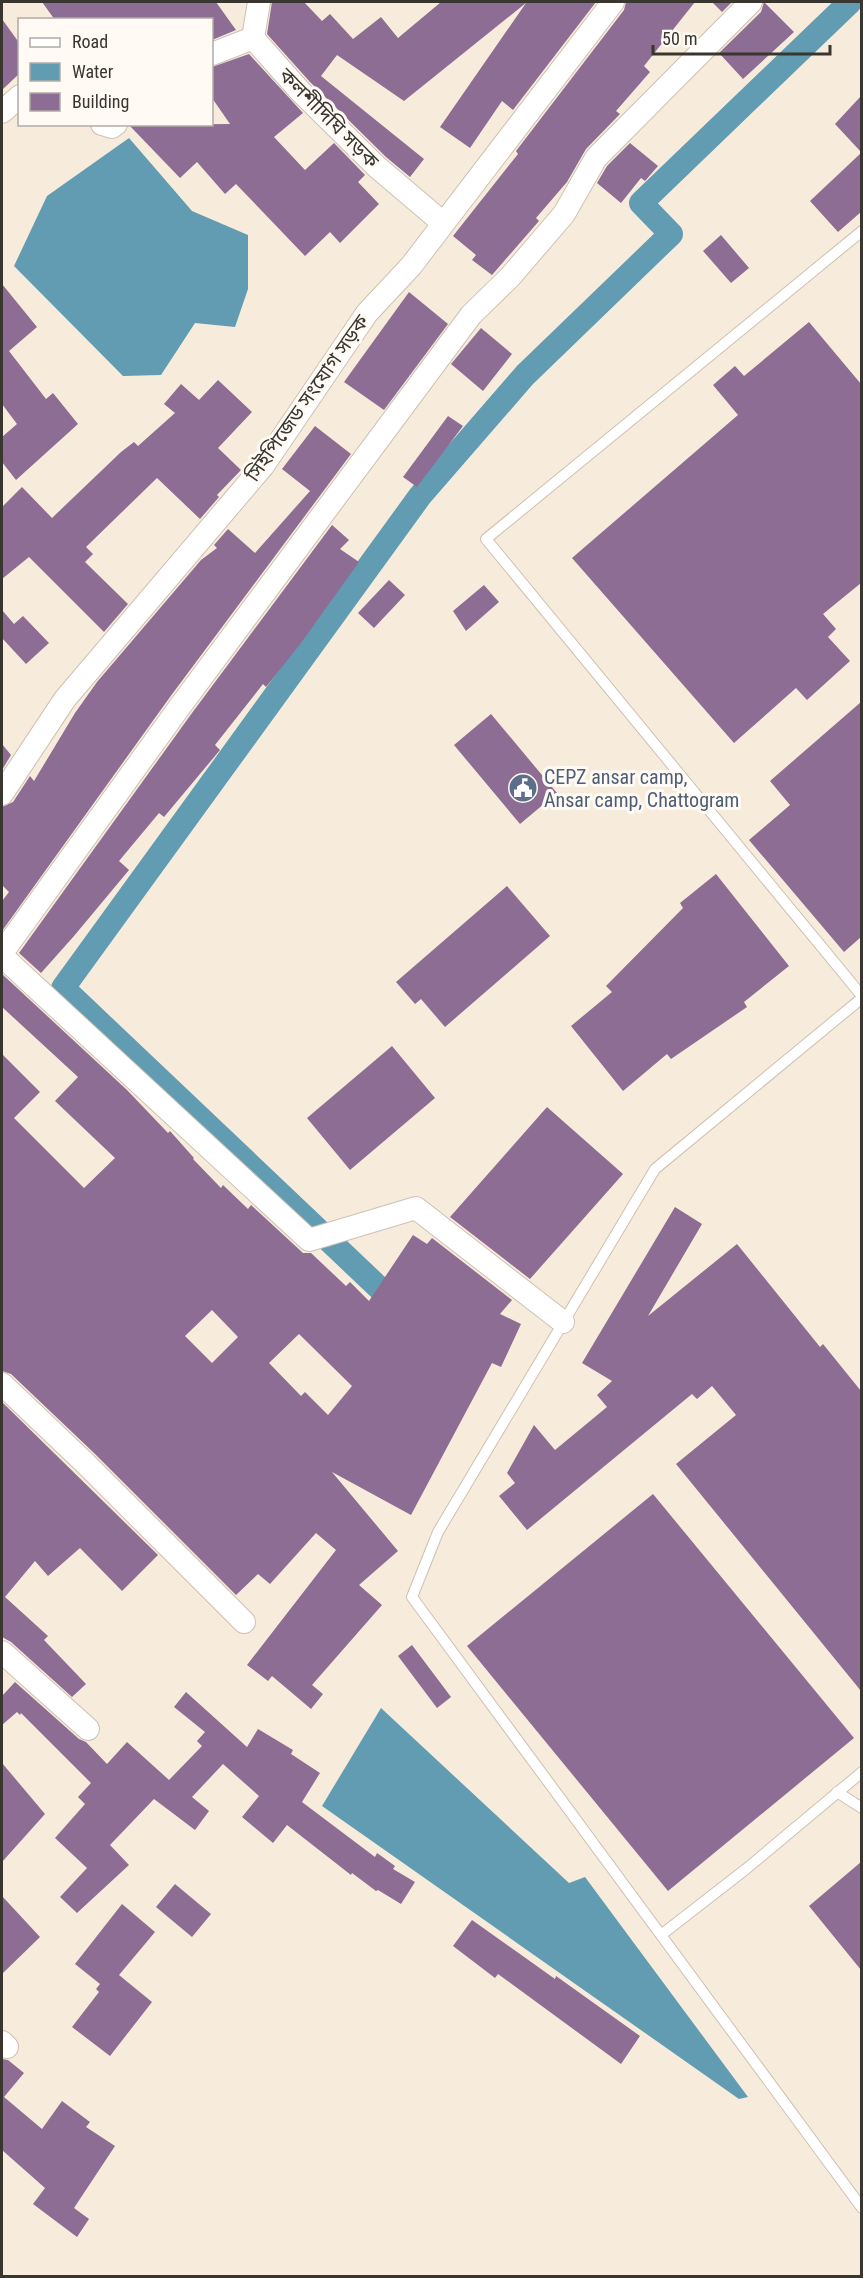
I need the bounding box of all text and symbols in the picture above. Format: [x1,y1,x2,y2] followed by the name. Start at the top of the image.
[18,18,213,126] legend
[653,18,830,56] scale bar
[662,28,697,49] text: 50 m
[72,31,108,52] text: Road
[72,61,114,82] text: Water
[273,62,384,173] street label: কলশীদিঘি সড়ক
[72,91,129,112] text: Building
[240,309,374,487] street label: সিইপিজেড সংযোগ সড়ক
[544,765,739,812] place label: CEPZ ansar camp, Ansar camp, Chattogram
[507,772,539,804] public building icon: CEPZ ansar camp, Ansar camp, Chattogram

